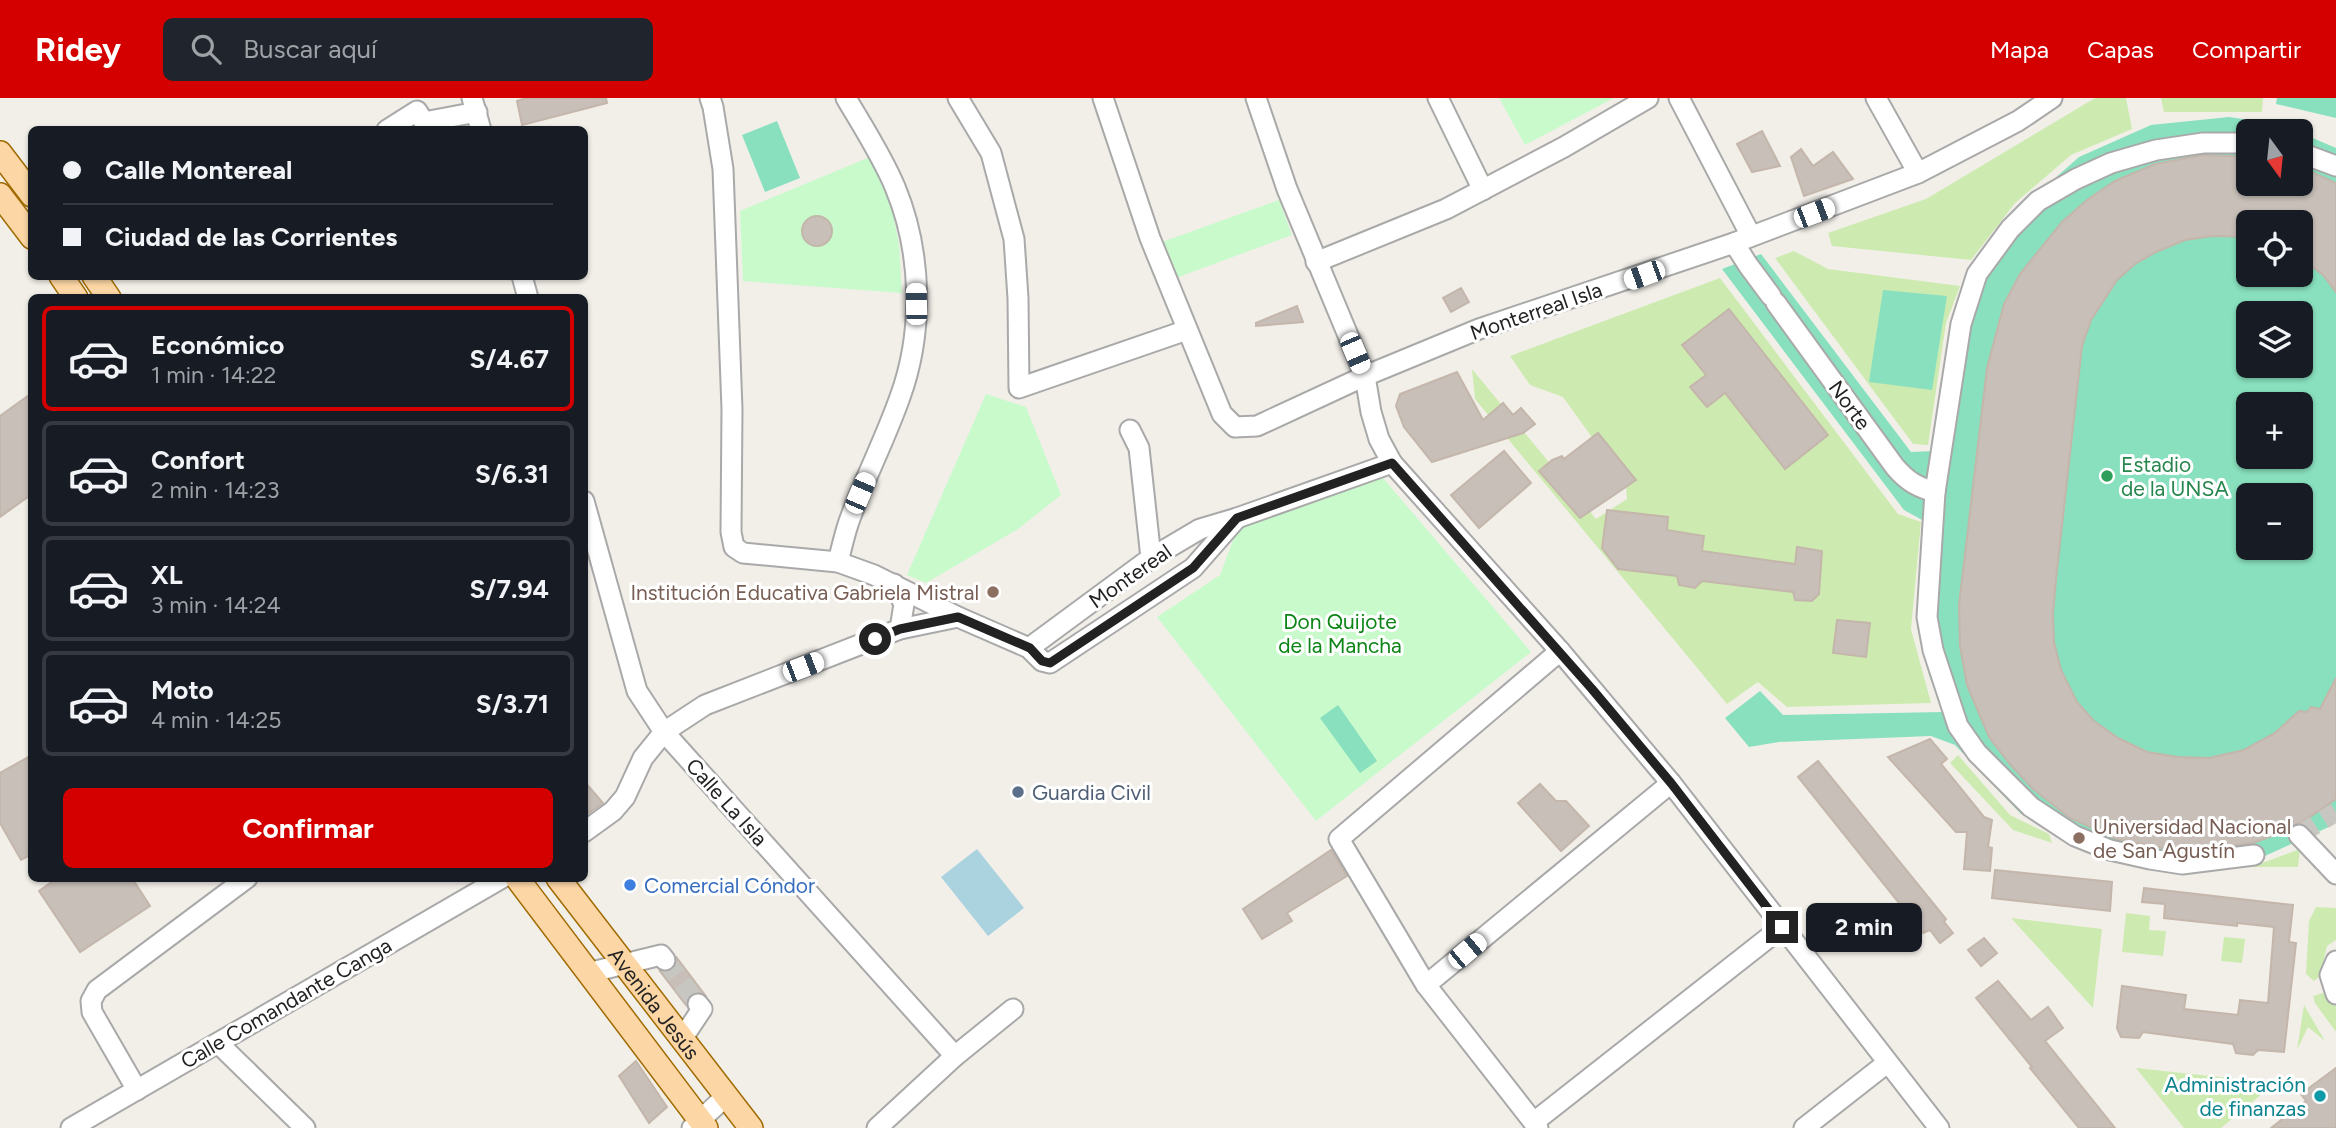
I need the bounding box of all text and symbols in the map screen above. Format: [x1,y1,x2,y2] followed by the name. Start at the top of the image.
[163,18,653,81] search box
[35,30,121,69] text: Ridey
[187,30,225,68] icon: search
[243,33,377,65] text: Buscar aquí
[1990,35,2049,64] text: Mapa
[2087,35,2154,64] text: Capas
[2192,35,2301,64] text: Compartir
[2236,119,2314,196] north arrow
[2236,119,2313,560] map controls
[105,154,292,186] text: Calle Montereal
[1791,196,1838,230] car
[2236,210,2313,287] button: locate
[105,221,397,253] text: Ciudad de las Corrientes
[1621,258,1668,292] car
[1467,277,1605,345] street label: Monterreal Isla
[906,283,927,325] car
[2236,301,2313,378] button: layers
[67,327,130,390] icon: car
[151,329,284,361] text: Económico
[1338,330,1373,376] car
[470,343,549,375] text: S/4.67
[151,361,276,389] text: 1 min · 14:22
[1824,375,1876,435] street label: Norte
[2236,392,2313,469] button: +
[67,442,130,505] icon: car
[151,444,245,476] text: Confort
[2121,452,2229,501] place label: Estadio de la UNSA
[475,458,549,490] text: S/6.31
[2099,468,2115,484] marker: Estadio de la UNSA
[843,470,878,516] car
[151,476,279,504] text: 2 min · 14:23
[2236,483,2313,560] button: −
[1084,539,1176,613] street label: Montereal
[67,557,130,620] icon: car
[151,559,183,591] text: XL
[470,573,549,605] text: S/7.94
[630,580,979,605] place label: Institución Educativa Gabriela Mistral
[985,584,1001,600] marker: Institución Educativa Gabriela Mistral
[151,591,281,619] text: 3 min · 14:24
[1278,609,1402,658] park label: Don Quijote de la Mancha
[859,623,891,655] route start
[780,650,827,684] car
[67,672,130,735] icon: car
[151,674,214,706] text: Moto
[476,688,549,720] text: S/3.71
[151,706,282,734] text: 4 min · 14:25
[681,753,773,851] street label: Calle La Isla
[1032,780,1151,805] place label: Guardia Civil
[1010,784,1026,800] marker: Guardia Civil
[63,788,553,868] button: Confirmar
[2093,814,2291,863] place label: Universidad Nacional de San Agustín
[2071,830,2087,846] marker: Universidad Nacional de San Agustín
[644,873,815,898] place label: Comercial Cóndor
[622,877,638,893] marker: Comercial Cóndor
[1806,902,1922,952] callout: 2 min
[1766,911,1798,943] route end
[1835,913,1893,941] text: 2 min
[1445,929,1490,973] car
[176,932,396,1074] street label: Calle Comandante Canga
[604,942,706,1064] street label: Avenida Jesús
[2165,1072,2306,1121] place label: Administración de finanzas
[2312,1088,2328,1104] marker: Administración de finanzas

